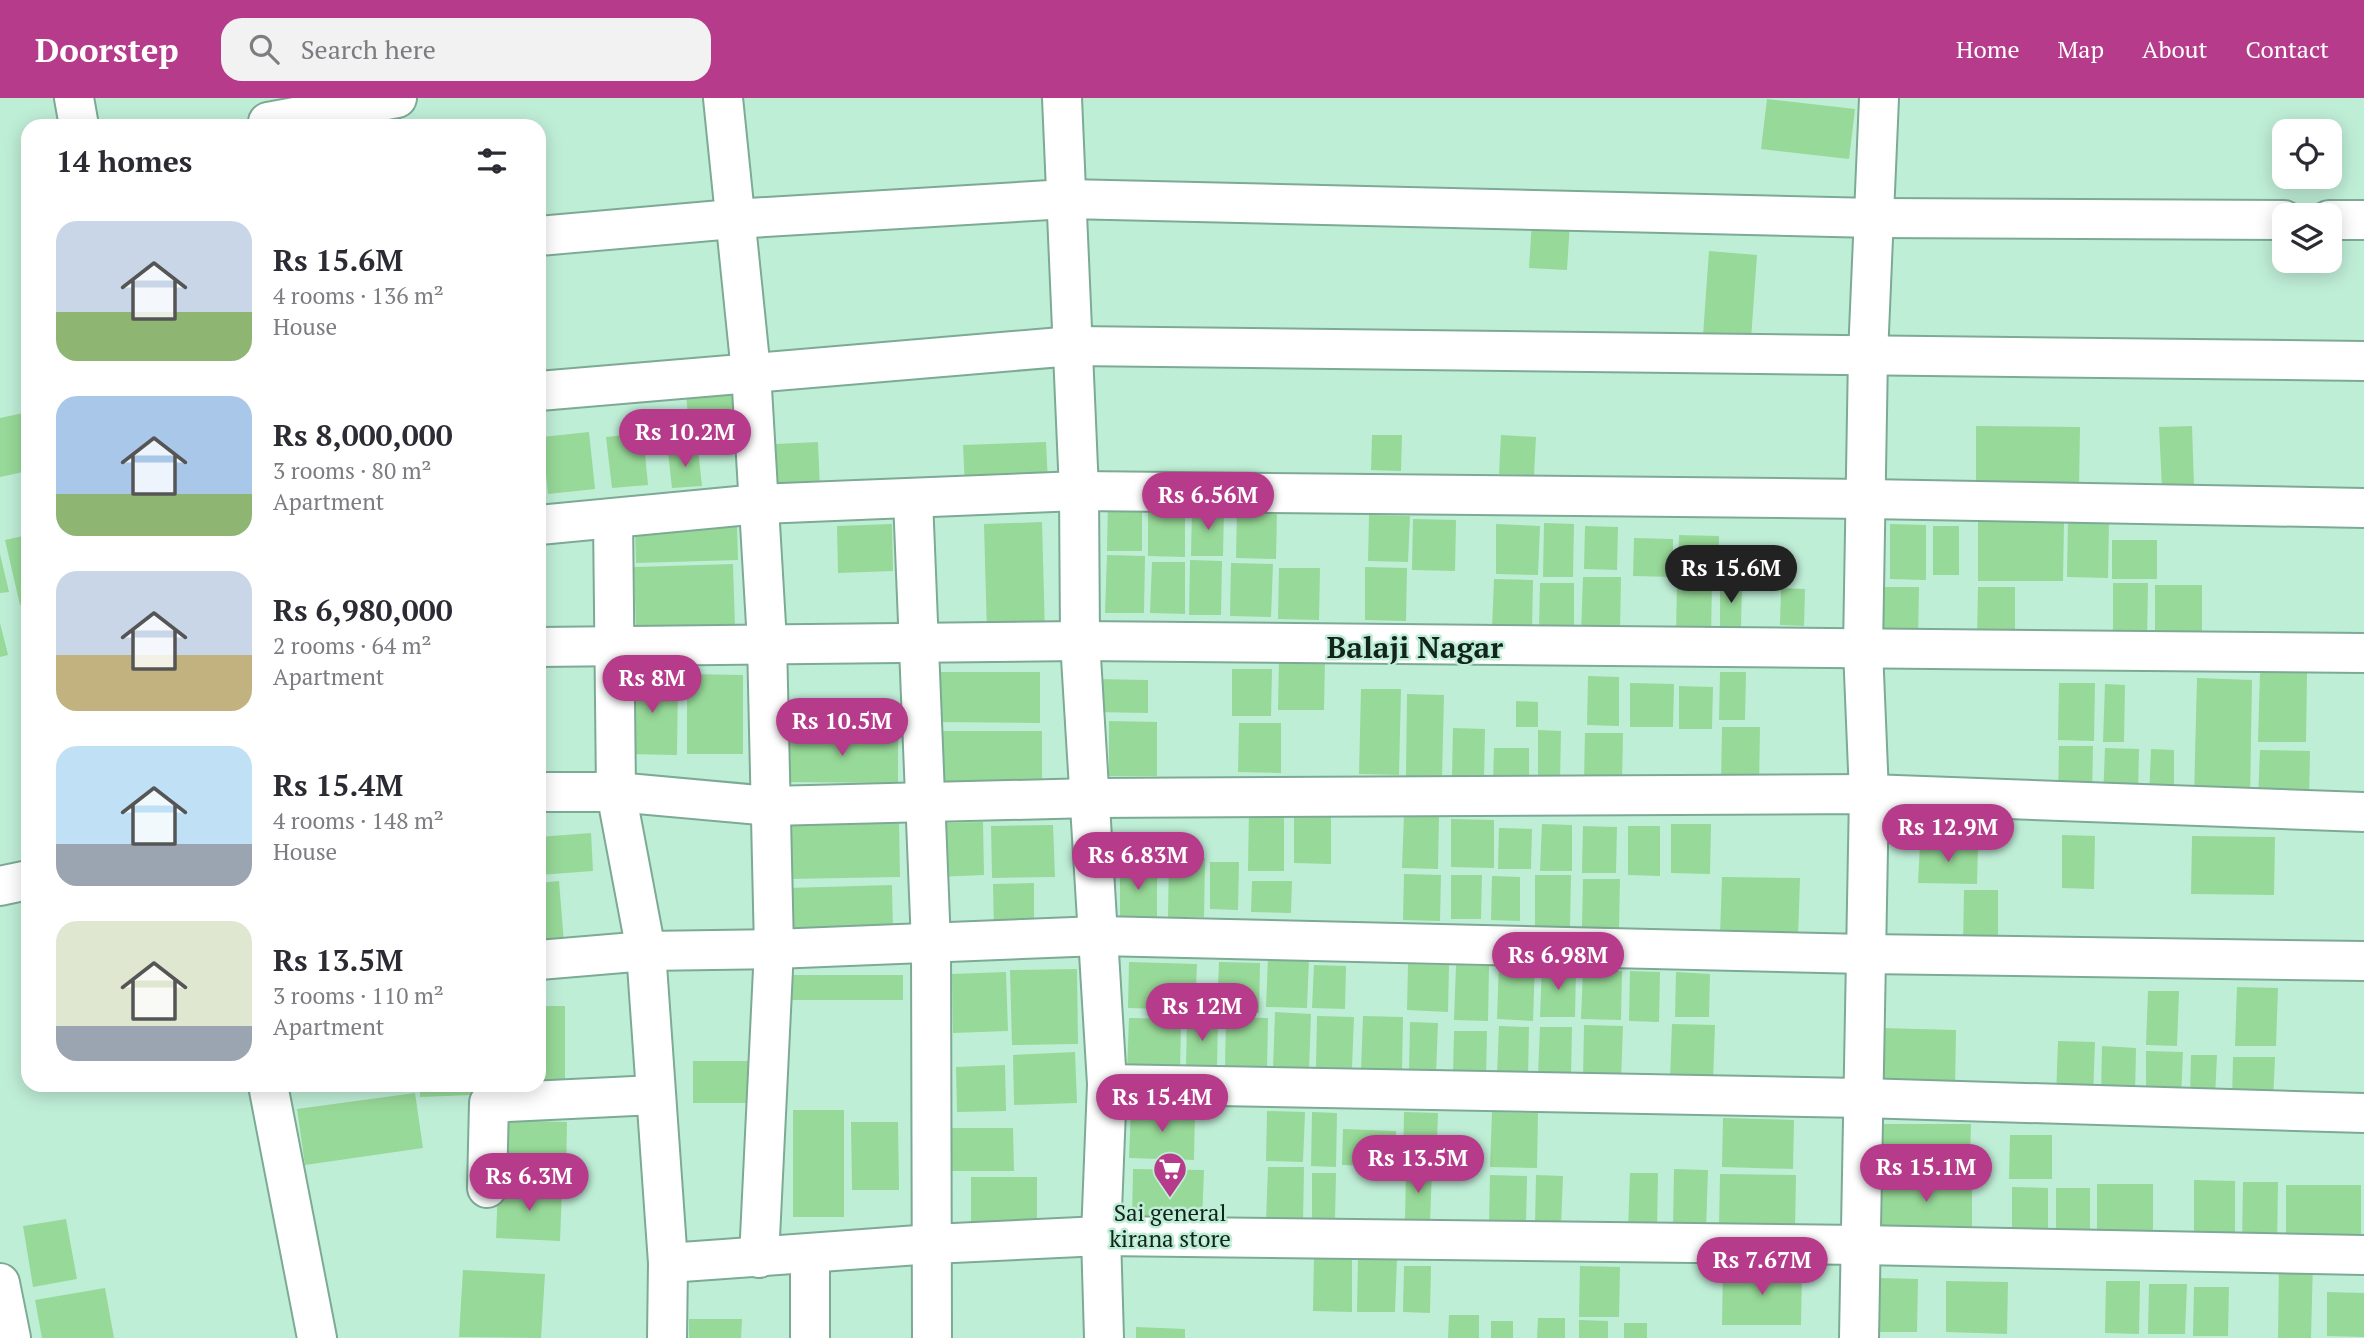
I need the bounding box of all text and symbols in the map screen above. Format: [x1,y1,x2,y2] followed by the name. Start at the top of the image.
[221,18,711,81] search box
[35,28,179,71] text: Doorstep
[245,30,283,68] icon: search
[301,32,436,66] text: Search here
[1956,33,2020,65] text: Home
[2058,33,2104,65] text: Map
[2142,33,2208,65] text: About
[2246,33,2329,65] text: Contact
[2272,119,2342,273] map controls
[2272,119,2342,189] button: locate
[56,141,192,181] text: 14 homes
[473,142,511,180] icon: filters
[2272,203,2342,273] button: layers
[273,240,403,280] text: Rs 15.6M
[112,249,196,333] icon: home
[273,280,444,311] text: 4 rooms · 136 m²
[273,311,337,342] text: House
[613,410,757,469] pin: Rs 10.2M
[273,415,453,455] text: Rs 8,000,000
[635,416,735,447] text: Rs 10.2M
[112,424,196,508] icon: home
[273,455,432,486] text: 3 rooms · 80 m²
[1136,472,1280,532] pin: Rs 6.56M
[1158,479,1258,510] text: Rs 6.56M
[273,486,384,517] text: Apartment
[1659,546,1803,605] pin: Rs 15.6M
[1681,552,1781,583] text: Rs 15.6M
[273,590,453,630] text: Rs 6,980,000
[112,599,196,683] icon: home
[1327,627,1503,667] district label: Balaji Nagar
[273,630,432,661] text: 2 rooms · 64 m²
[603,656,701,715] pin: Rs 8M
[273,661,384,692] text: Apartment
[618,662,686,693] text: Rs 8M
[770,698,914,758] pin: Rs 10.5M
[792,705,892,736] text: Rs 10.5M
[273,765,403,805] text: Rs 15.4M
[112,774,196,858] icon: home
[1876,804,2020,864] pin: Rs 12.9M
[273,805,444,836] text: 4 rooms · 148 m²
[1898,811,1998,842] text: Rs 12.9M
[1066,832,1210,892] pin: Rs 6.83M
[273,836,337,867] text: House
[1088,839,1188,870] text: Rs 6.83M
[1486,932,1630,992] pin: Rs 6.98M
[1508,939,1608,970] text: Rs 6.98M
[273,940,403,980] text: Rs 13.5M
[112,949,196,1033] icon: home
[273,980,444,1011] text: 3 rooms · 110 m²
[1145,984,1259,1043] pin: Rs 12M
[1162,990,1242,1021] text: Rs 12M
[273,1011,384,1042] text: Apartment
[1090,1074,1234,1134] pin: Rs 15.4M
[1112,1081,1212,1112] text: Rs 15.4M
[1346,1136,1490,1195] pin: Rs 13.5M
[1368,1142,1468,1173] text: Rs 13.5M
[1854,1144,1998,1204] pin: Rs 15.1M
[1151,1150,1189,1199] supermarket icon: Sai general kirana store
[1876,1151,1976,1182] text: Rs 15.1M
[464,1154,594,1213] pin: Rs 6.3M
[486,1160,572,1191] text: Rs 6.3M
[1109,1197,1231,1254] place label: Sai general kirana store
[1690,1238,1834,1297] pin: Rs 7.67M
[1713,1244,1811,1275] text: Rs 7.67M

